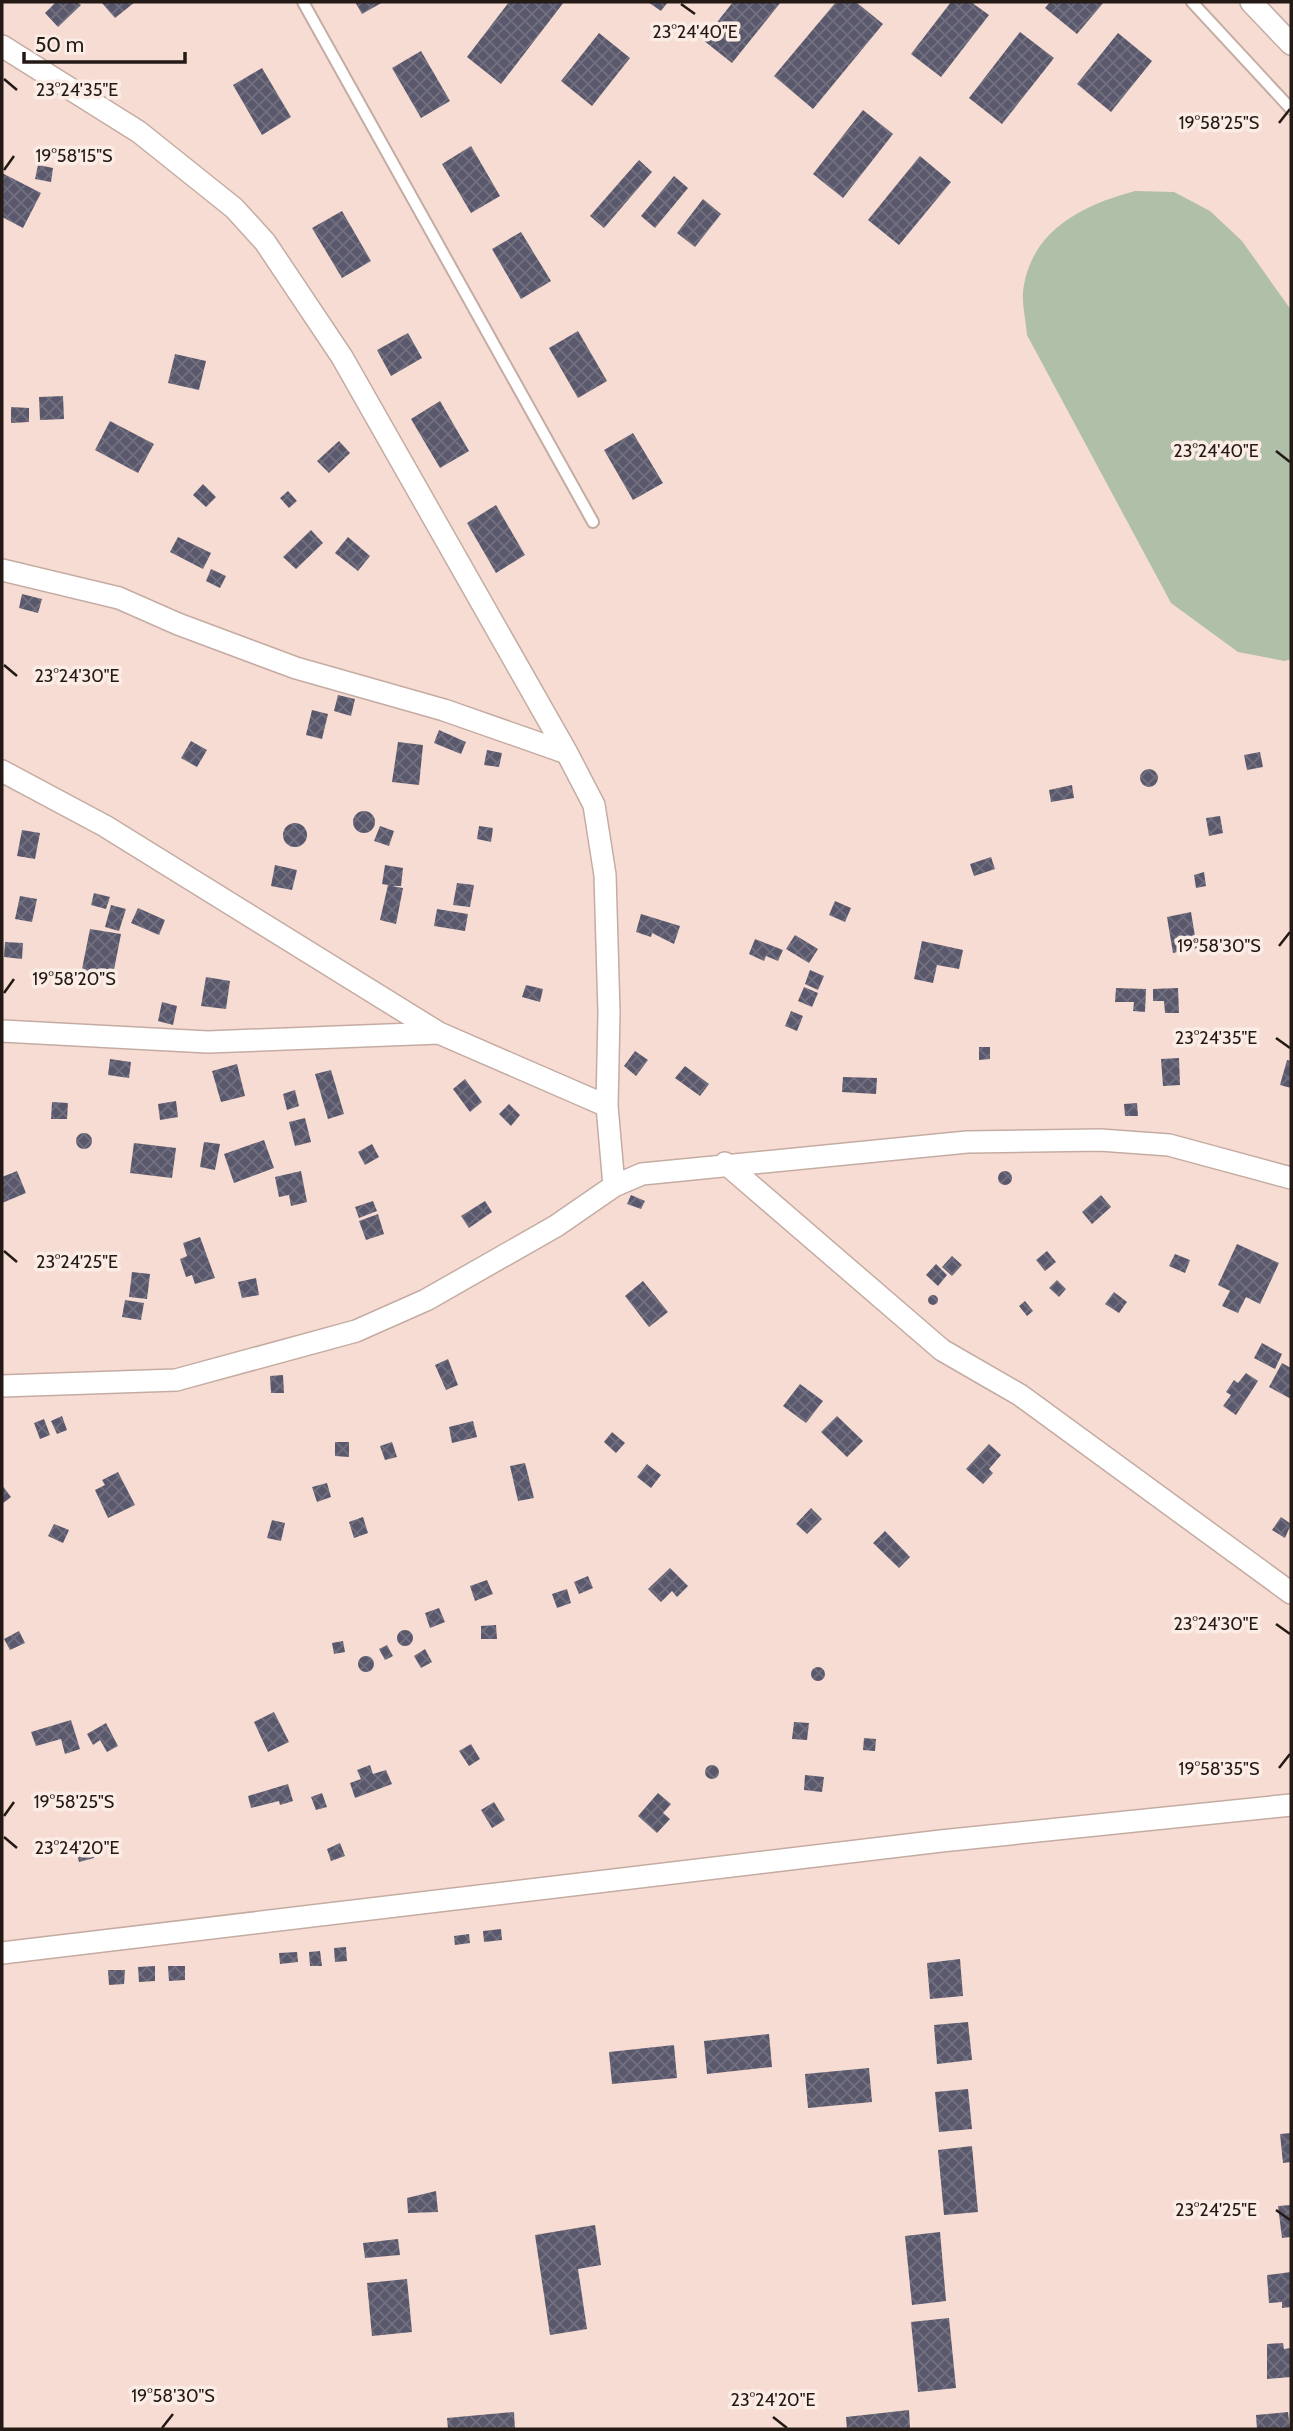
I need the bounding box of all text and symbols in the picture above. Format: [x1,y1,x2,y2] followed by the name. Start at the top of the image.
[24,21,186,65] scale bar
[652,21,738,43] text: 23°24'40"E
[35,32,84,57] text: 50 m
[36,79,118,101] text: 23°24'35"E
[1179,112,1259,134] text: 19°58'25"S
[36,145,113,167] text: 19°58'15"S
[1173,440,1259,462] text: 23°24'40"E
[34,665,120,687] text: 23°24'30"E
[1177,935,1261,957] text: 19°58'30"S
[32,968,116,990] text: 19°58'20"S
[1175,1027,1257,1049] text: 23°24'35"E
[36,1251,118,1273] text: 23°24'25"E
[1173,1613,1259,1635] text: 23°24'30"E
[1179,1758,1259,1780] text: 19°58'35"S
[34,1791,114,1813] text: 19°58'25"S
[35,1837,119,1859] text: 23°24'20"E
[1175,2199,1257,2221] text: 23°24'25"E
[131,2385,215,2407] text: 19°58'30"S
[731,2389,815,2411] text: 23°24'20"E

